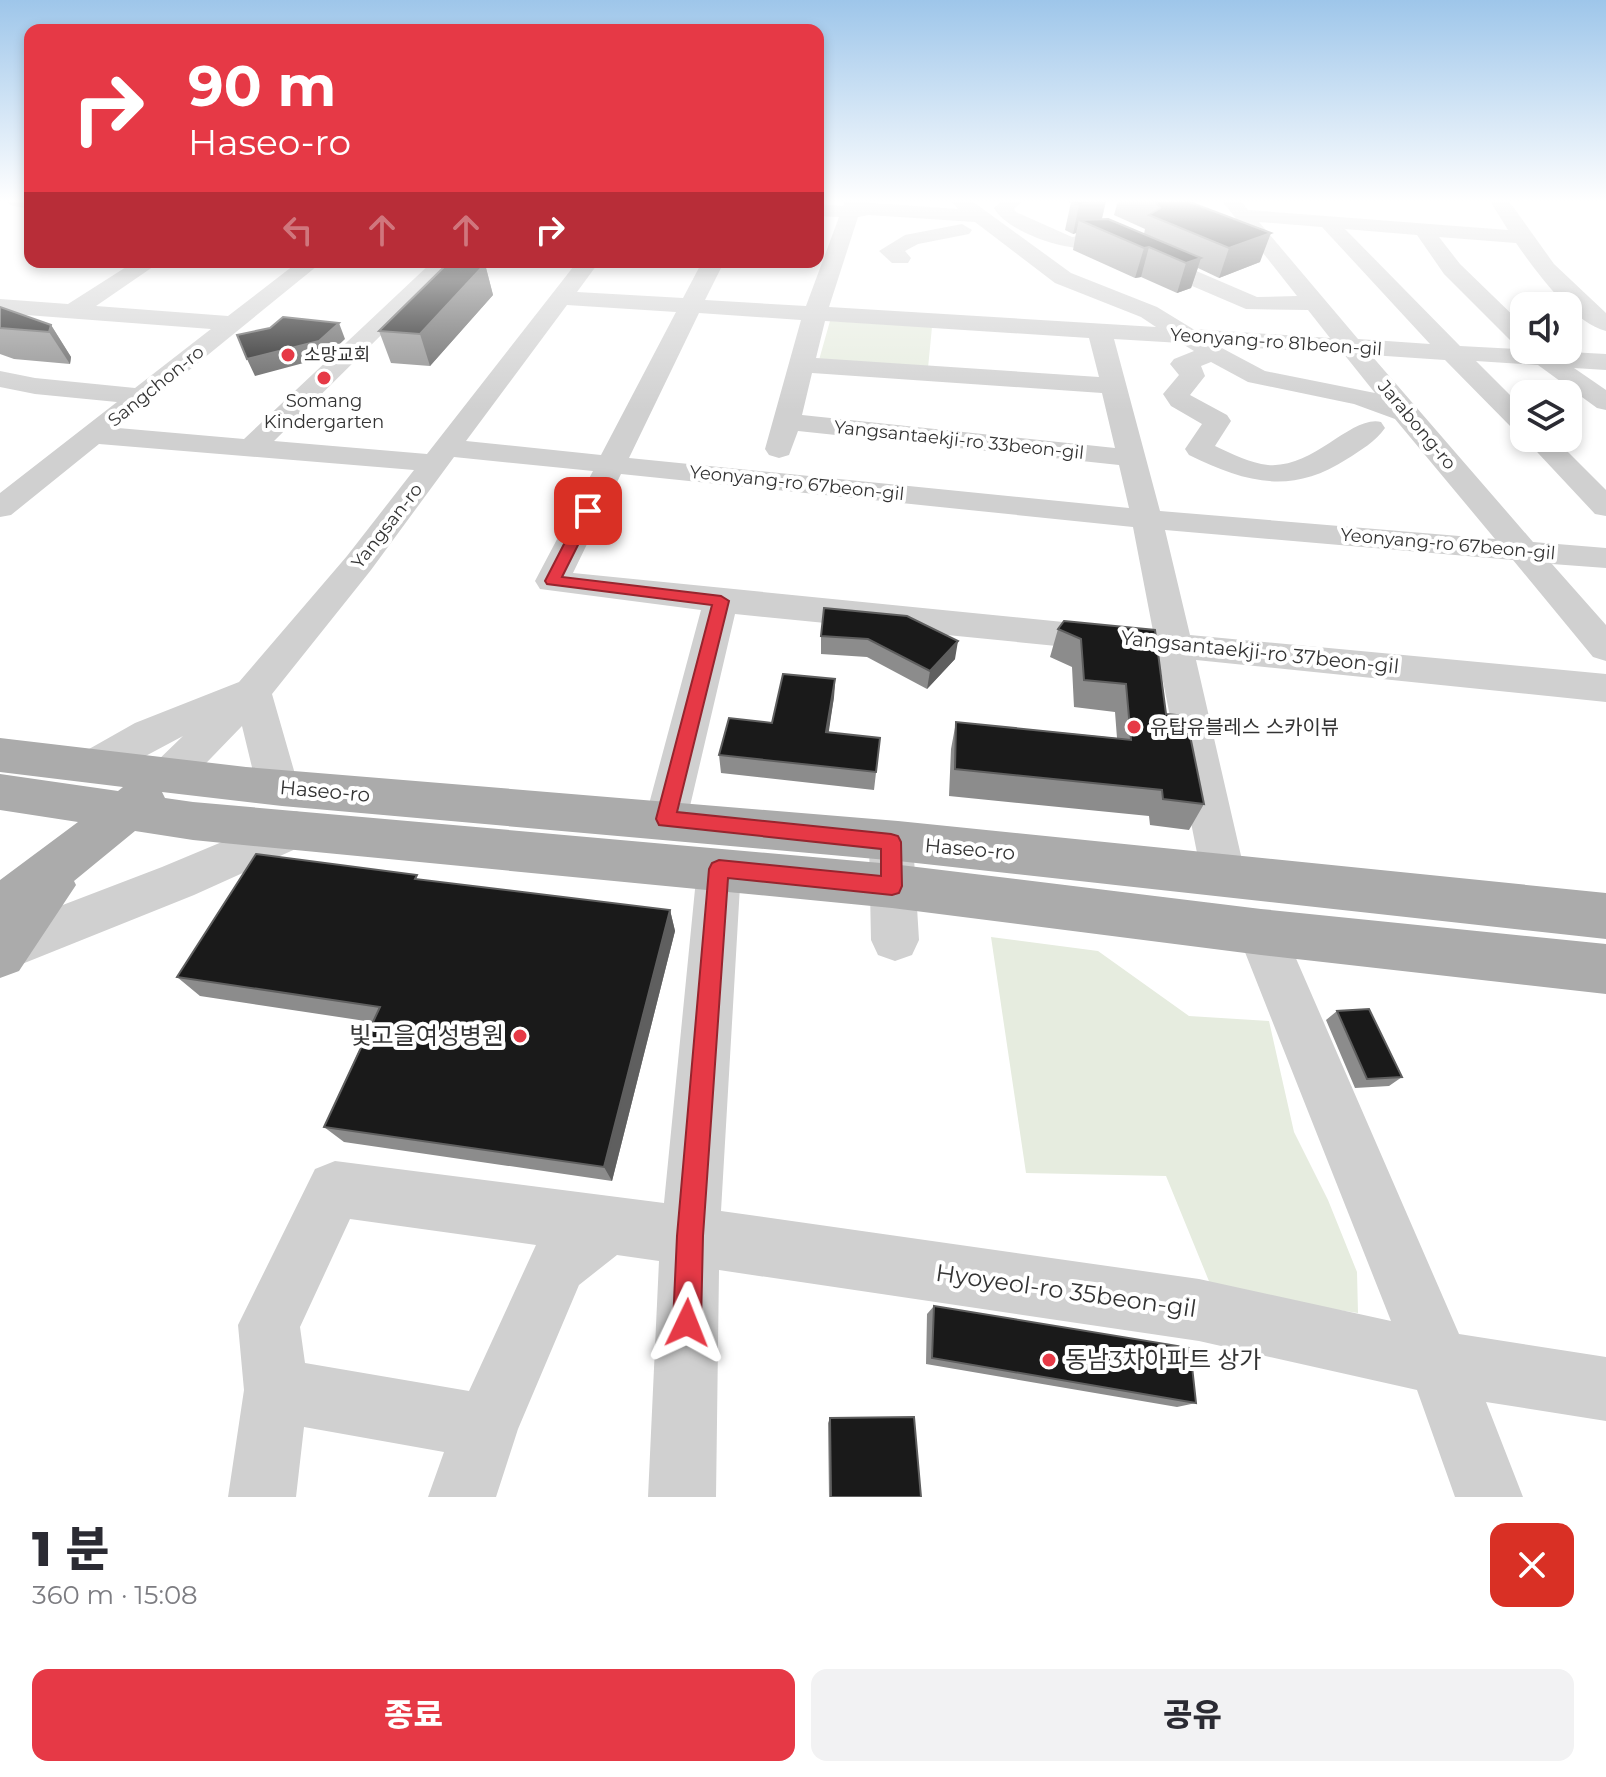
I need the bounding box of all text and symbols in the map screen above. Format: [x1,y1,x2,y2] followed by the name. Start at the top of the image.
[188,52,336,120] text: 90 m
[56,56,160,160] icon: right
[188,120,351,164] text: Haseo-ro
[276,208,320,252] icon: left
[360,208,404,252] icon: ahead
[444,208,488,252] icon: ahead
[528,208,572,252] icon: right
[1510,292,1582,452] map controls
[1510,292,1582,364] button: sound
[1169,324,1383,360] street label: Yeonyang-ro 81beon-gil
[104,341,208,431] street label: Sangchon-ro
[304,344,370,366] place label: 소망교회
[279,346,297,364] marker: 소망교회
[315,369,333,387] marker: Somang Kindergarten
[1373,375,1461,474] street label: Jarabong-ro
[1510,380,1582,452] button: layers
[264,390,384,433] place label: Somang Kindergarten
[833,416,1085,464] street label: Yangsantaekji-ro 33beon-gil
[689,461,905,505] street label: Yeonyang-ro 67beon-gil
[554,477,622,545] pin
[347,479,427,573] street label: Yangsan-ro
[566,489,610,533] icon: arrive
[1340,524,1556,564] street label: Yeonyang-ro 67beon-gil
[1120,625,1400,679] street label: Yangsantaekji-ro 37beon-gil
[1150,715,1339,739] place label: 유탑유블레스 스카이뷰
[1125,718,1143,736] marker: 유탑유블레스 스카이뷰
[279,775,371,807] street label: Haseo-ro
[924,833,1016,865] street label: Haseo-ro
[349,1021,504,1050] place label: 빛고을여성병원
[511,1027,529,1045] marker: 빛고을여성병원
[934,1258,1198,1323] street label: Hyoyeol-ro 35beon-gil
[645,1281,729,1365] position arrow
[1065,1345,1261,1374] place label: 동남3차아파트 상가
[1040,1351,1058,1369] marker: 동남3차아파트 상가
[32,1520,110,1578] text: 1 분
[1490,1523,1574,1607] button: close
[32,1579,198,1611] text: 360 m · 15:08
[32,1669,795,1761] button: 종료
[811,1669,1574,1761] button: 공유

